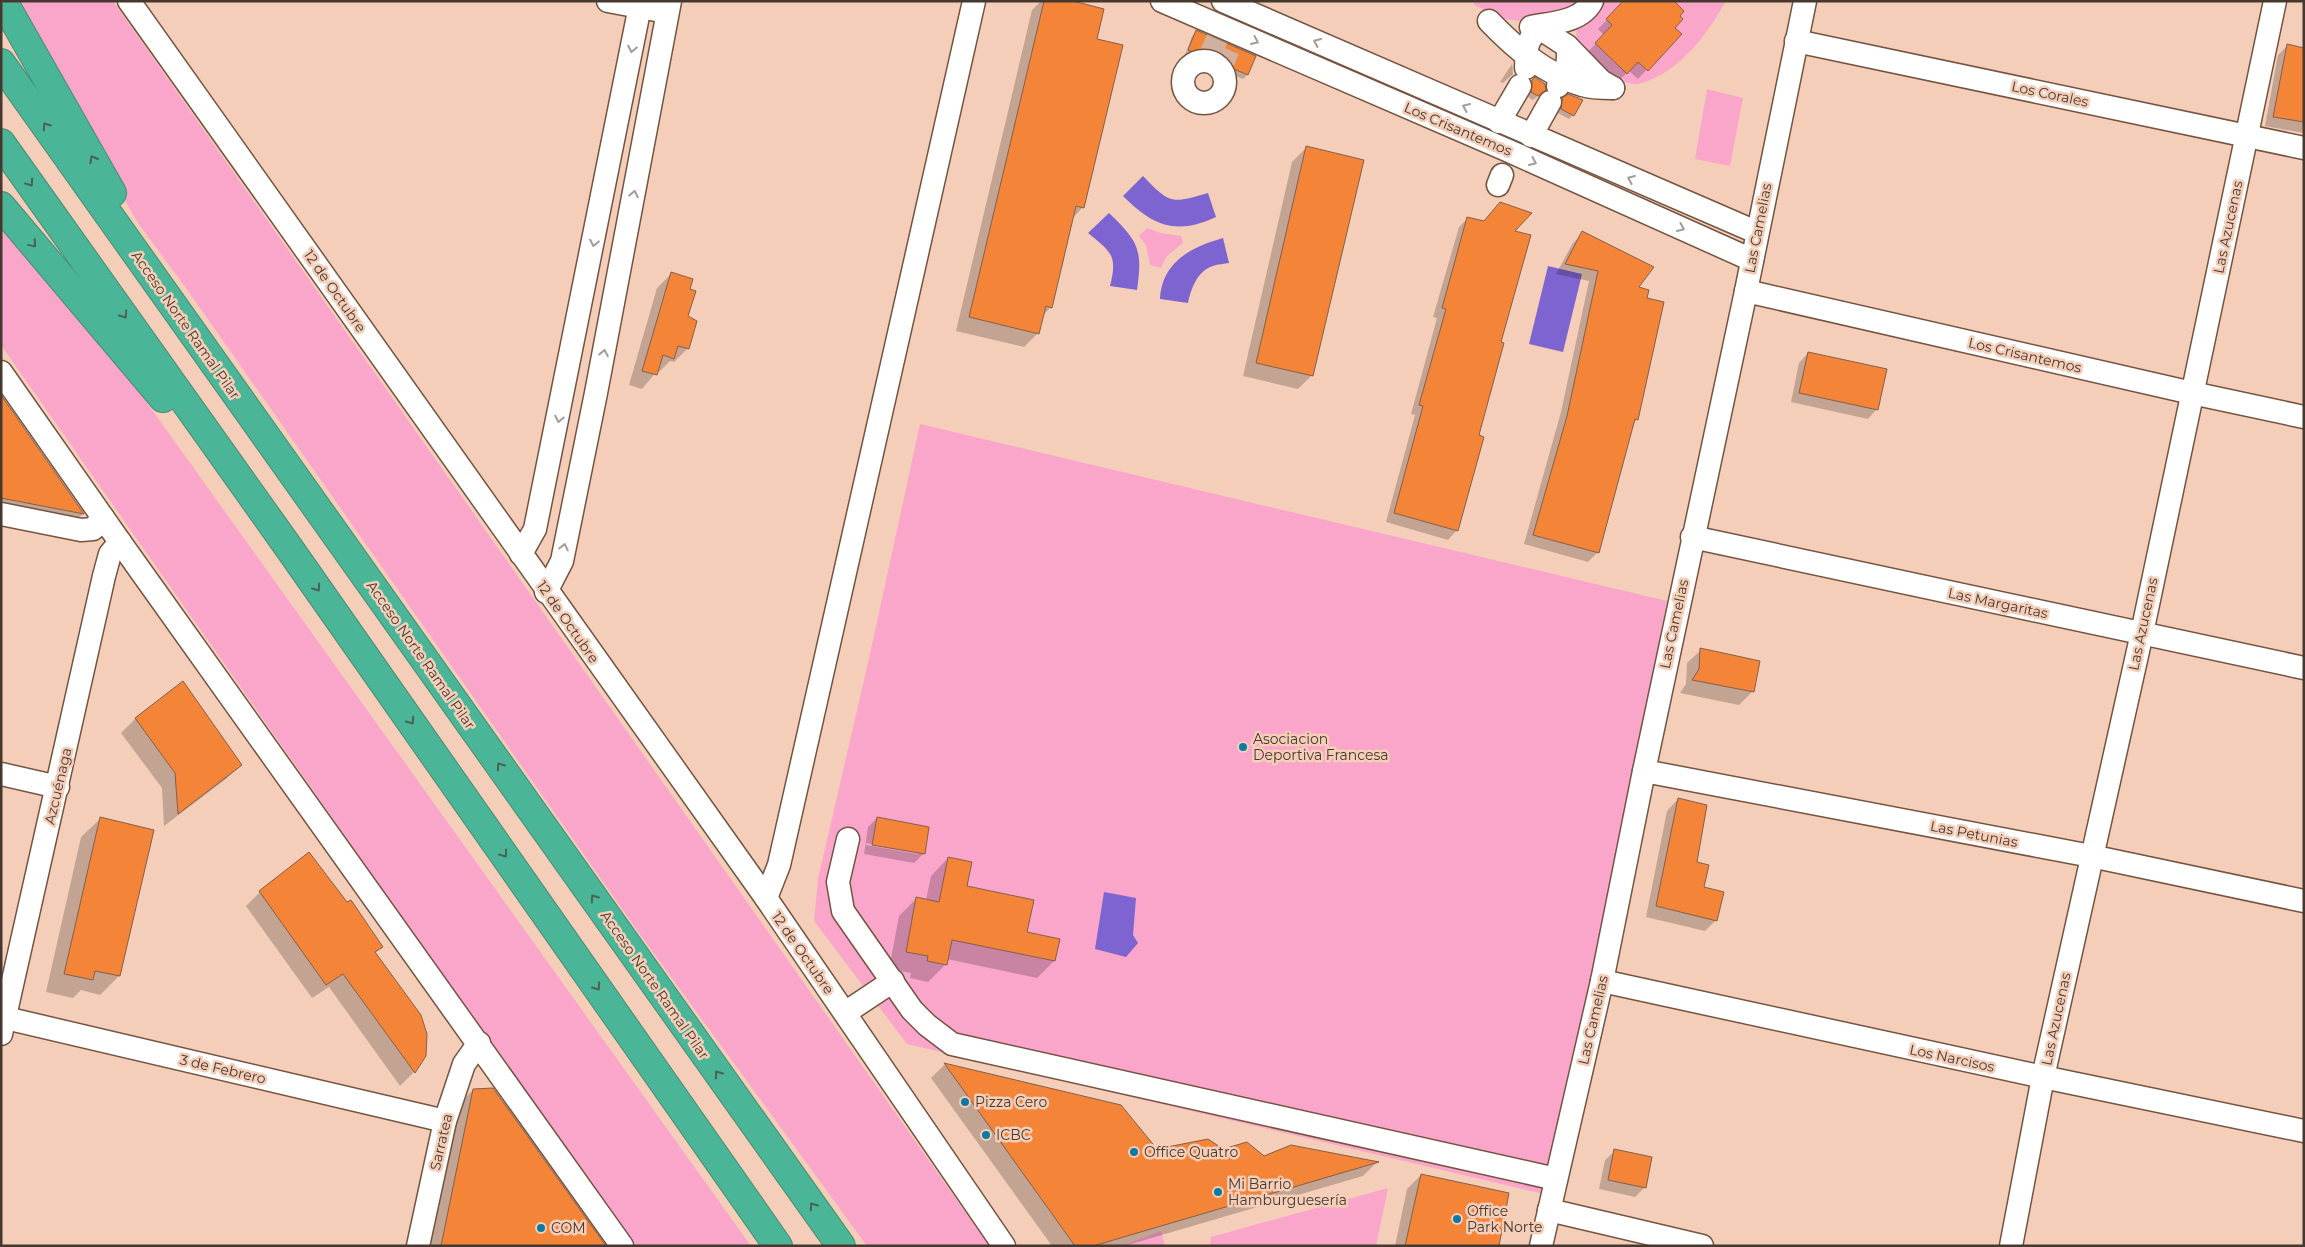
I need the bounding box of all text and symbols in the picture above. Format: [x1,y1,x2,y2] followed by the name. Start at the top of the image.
[1250,35,1259,46] one-way arrow
[1313,38,1322,49] one-way arrow
[628,45,638,54] one-way arrow
[2010,77,2090,111] street label: Los Corales
[1401,98,1515,160] street label: Los Crisantemos
[1462,103,1471,114] one-way arrow
[43,122,52,132] one-way arrow
[89,155,99,164] one-way arrow
[1528,155,1537,166] one-way arrow
[1627,174,1636,185] one-way arrow
[24,177,32,186] one-way arrow
[2209,179,2247,275] street label: Las Azucenas
[1740,181,1776,274] street label: Las Camelias
[628,189,638,198] one-way arrow
[1676,222,1685,232] one-way arrow
[27,238,36,247] one-way arrow
[589,238,600,247] one-way arrow
[300,246,370,336] street label: 12 de Octubre
[128,247,244,403] street label: Acceso Norte Ramal Pilar
[118,309,127,319] one-way arrow
[1967,333,2083,377] street label: Los Crisantemos
[598,349,608,358] one-way arrow
[554,415,564,424] one-way arrow
[559,543,569,551] one-way arrow
[2124,576,2162,672] street label: Las Azucenas
[363,577,479,733] street label: Acceso Norte Ramal Pilar
[533,577,603,667] street label: 12 de Octubre
[1656,577,1692,670] street label: Las Camelias
[311,582,320,591] one-way arrow
[1946,584,2050,622] street label: Las Margaritas
[405,715,414,725] one-way arrow
[1253,730,1389,764] place label: Asociacion Deportiva Francesa
[1237,741,1249,753] marker: Asociacion Deportiva Francesa
[40,746,76,826] street label: Azcuénaga
[497,762,506,772] one-way arrow
[1929,817,2019,851] street label: Las Petunias
[498,848,507,858] one-way arrow
[591,894,600,904] one-way arrow
[597,907,713,1063] street label: Acceso Norte Ramal Pilar
[768,908,838,998] street label: 12 de Octubre
[2037,971,2075,1067] street label: Las Azucenas
[1574,973,1612,1066] street label: Las Camelias
[591,981,600,991] one-way arrow
[1908,1040,1996,1076] street label: Los Narcisos
[178,1050,268,1088] street label: 3 de Febrero
[715,1070,724,1079] one-way arrow
[975,1093,1048,1111] place label: Pizza Cero
[959,1096,971,1108] marker: Pizza Cero
[426,1112,456,1172] street label: Sarratea
[996,1126,1031,1144] place label: ICBC
[980,1129,992,1141] marker: ICBC
[1144,1143,1238,1161] place label: Office Quatro
[1128,1146,1140,1158] marker: Office Quatro
[1228,1175,1347,1209] place label: Mi Barrio Hamburguesería
[1212,1186,1224,1198] marker: Mi Barrio Hamburguesería
[1467,1202,1543,1236] place label: Office Park Norte
[810,1203,818,1212] one-way arrow
[1451,1213,1463,1225] marker: Office Park Norte
[551,1219,586,1237] place label: COM
[535,1222,547,1234] marker: COM

